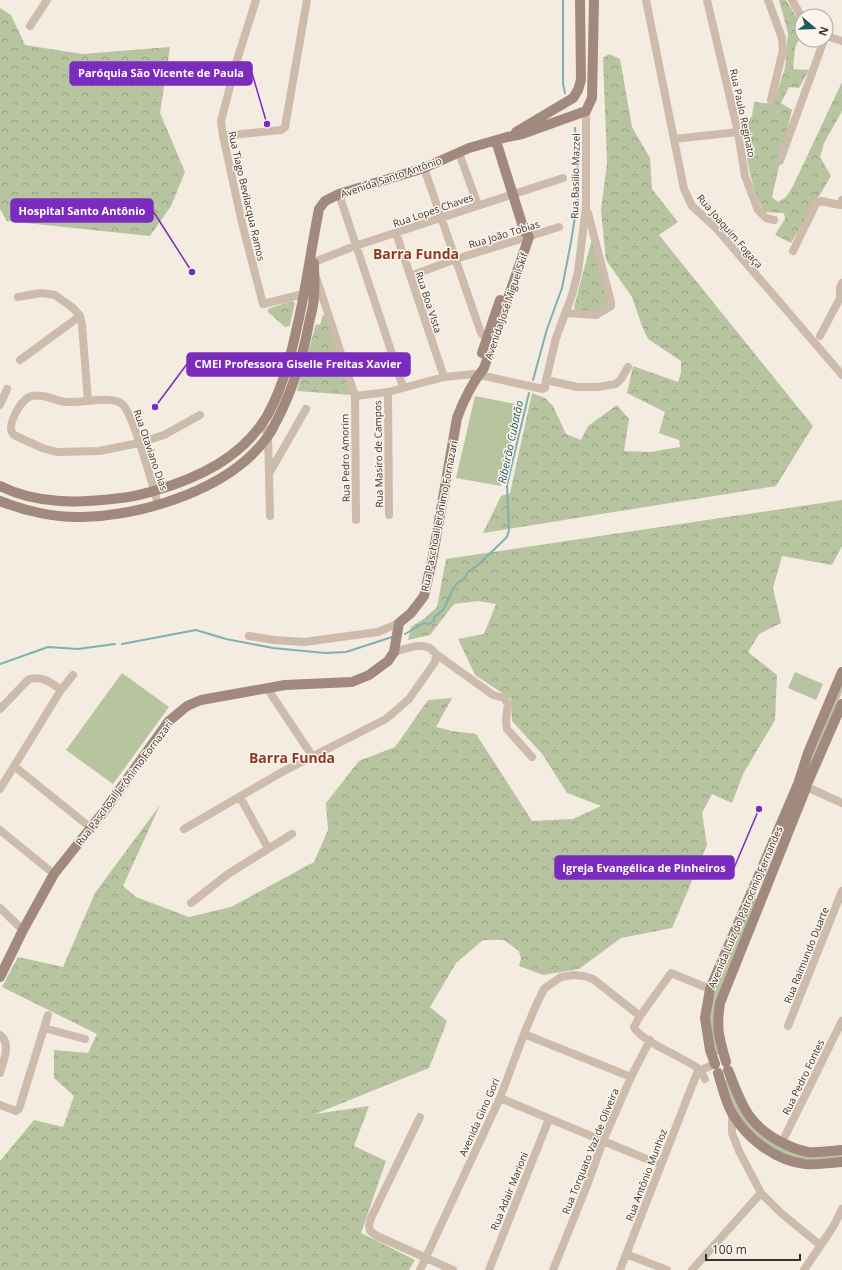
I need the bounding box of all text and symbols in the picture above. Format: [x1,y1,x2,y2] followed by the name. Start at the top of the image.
[794,8,834,48] north arrow
[815,25,832,38] text: N
[70,62,252,85] callout: Paróquia São Vicente de Paula
[78,65,244,80] text: Paróquia São Vicente de Paula
[727,67,759,159] street label: Rua Paulo Reginato
[225,130,269,262] street label: Rua Tiago Bevilacqua Ramos
[567,133,583,219] street label: Rua Basilio Mazzel
[339,153,443,201] street label: Avenida Santo Antônio
[391,190,475,230] street label: Rua Lopes Chaves
[694,191,766,271] street label: Rua Joaquim Fogaça
[11,199,153,222] callout: Hospital Santo Antônio
[19,203,146,218] text: Hospital Santo Antônio
[467,216,542,251] street label: Rua João Tobias
[373,244,459,263] district label: Barra Funda
[481,250,531,361] street label: Avenida José Miguel Skif
[412,270,446,334] street label: Rua Boa VIsta
[187,353,410,376] callout: CMEI Professora Giselle Freitas Xavier
[195,356,401,371] text: CMEI Professora Giselle Freitas Xavier
[494,399,526,485] water label: Ribeirão Cubatão
[370,400,386,508] street label: Rua Masiro de Campos
[130,407,172,493] street label: Rua Otaviano Dias
[337,414,353,502] street label: Rua Pedro Amorim
[418,439,460,593] street label: Rua Paschoal Jerônimo Fornazari
[72,718,176,848] street label: Rua Paschoal Jerônimo Fornazari
[249,748,335,767] district label: Barra Funda
[704,824,786,990] street label: Avenida Luiz do Patrocinio Fernandes
[555,856,734,879] callout: Igreja Evangélica de Pinheiros
[562,860,726,875] text: Igreja Evangélica de Pinheiros
[780,904,832,1005] street label: Rua Raimundo Duarte
[779,1037,827,1117] street label: Rua Pedro Fontes
[455,1076,503,1158] street label: Avenida Gino Gori
[558,1086,622,1216] street label: Rua Torquato Vaz de Oliveira
[622,1127,670,1223] street label: Rua Antônio Munhoz
[487,1150,531,1232] street label: Rua Adair Marioni
[706,1236,800,1262] scale bar
[712,1241,747,1258] text: 100 m

